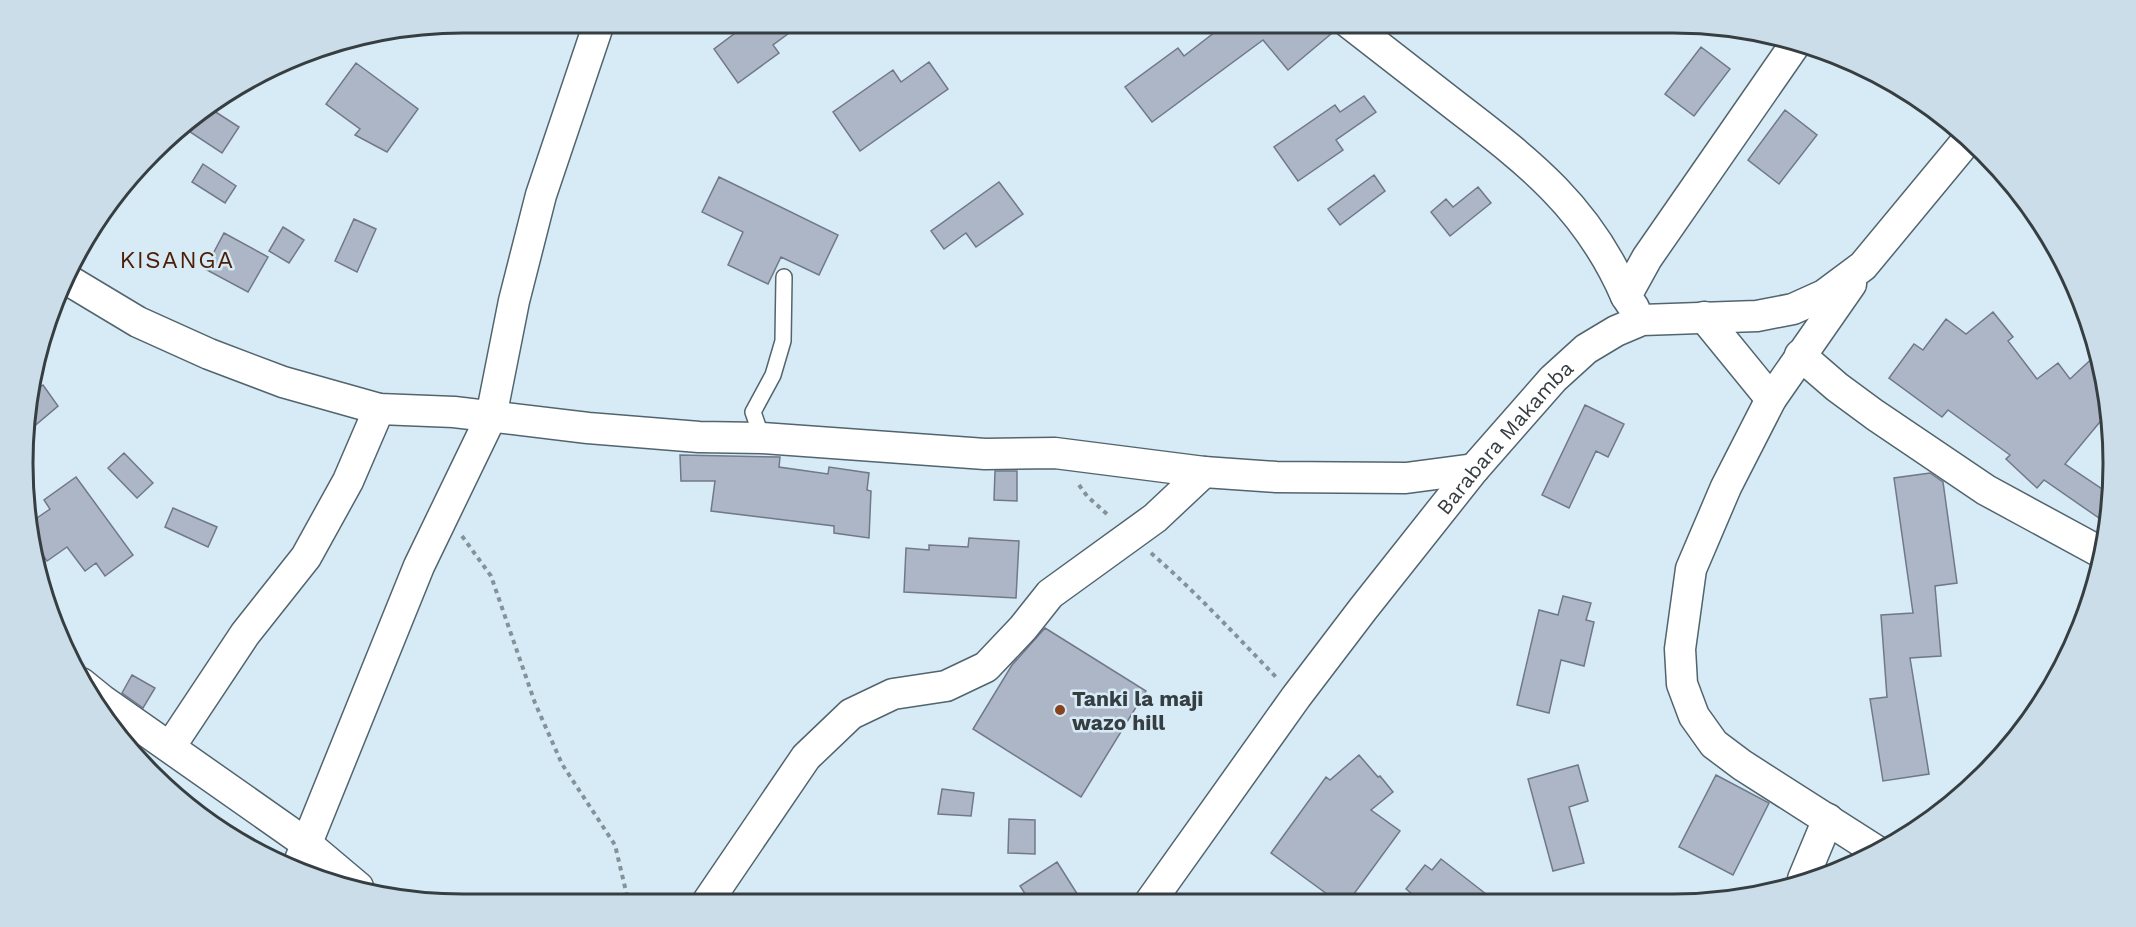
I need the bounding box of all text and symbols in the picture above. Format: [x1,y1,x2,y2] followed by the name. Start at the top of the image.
[119,246,235,274] district label: KISANGA
[1431,355,1578,519] street label: Barabara Makamba
[1072,686,1203,735] place label: Tanki la maji wazo hill
[1053,703,1067,717] marker: Tanki la maji wazo hill

